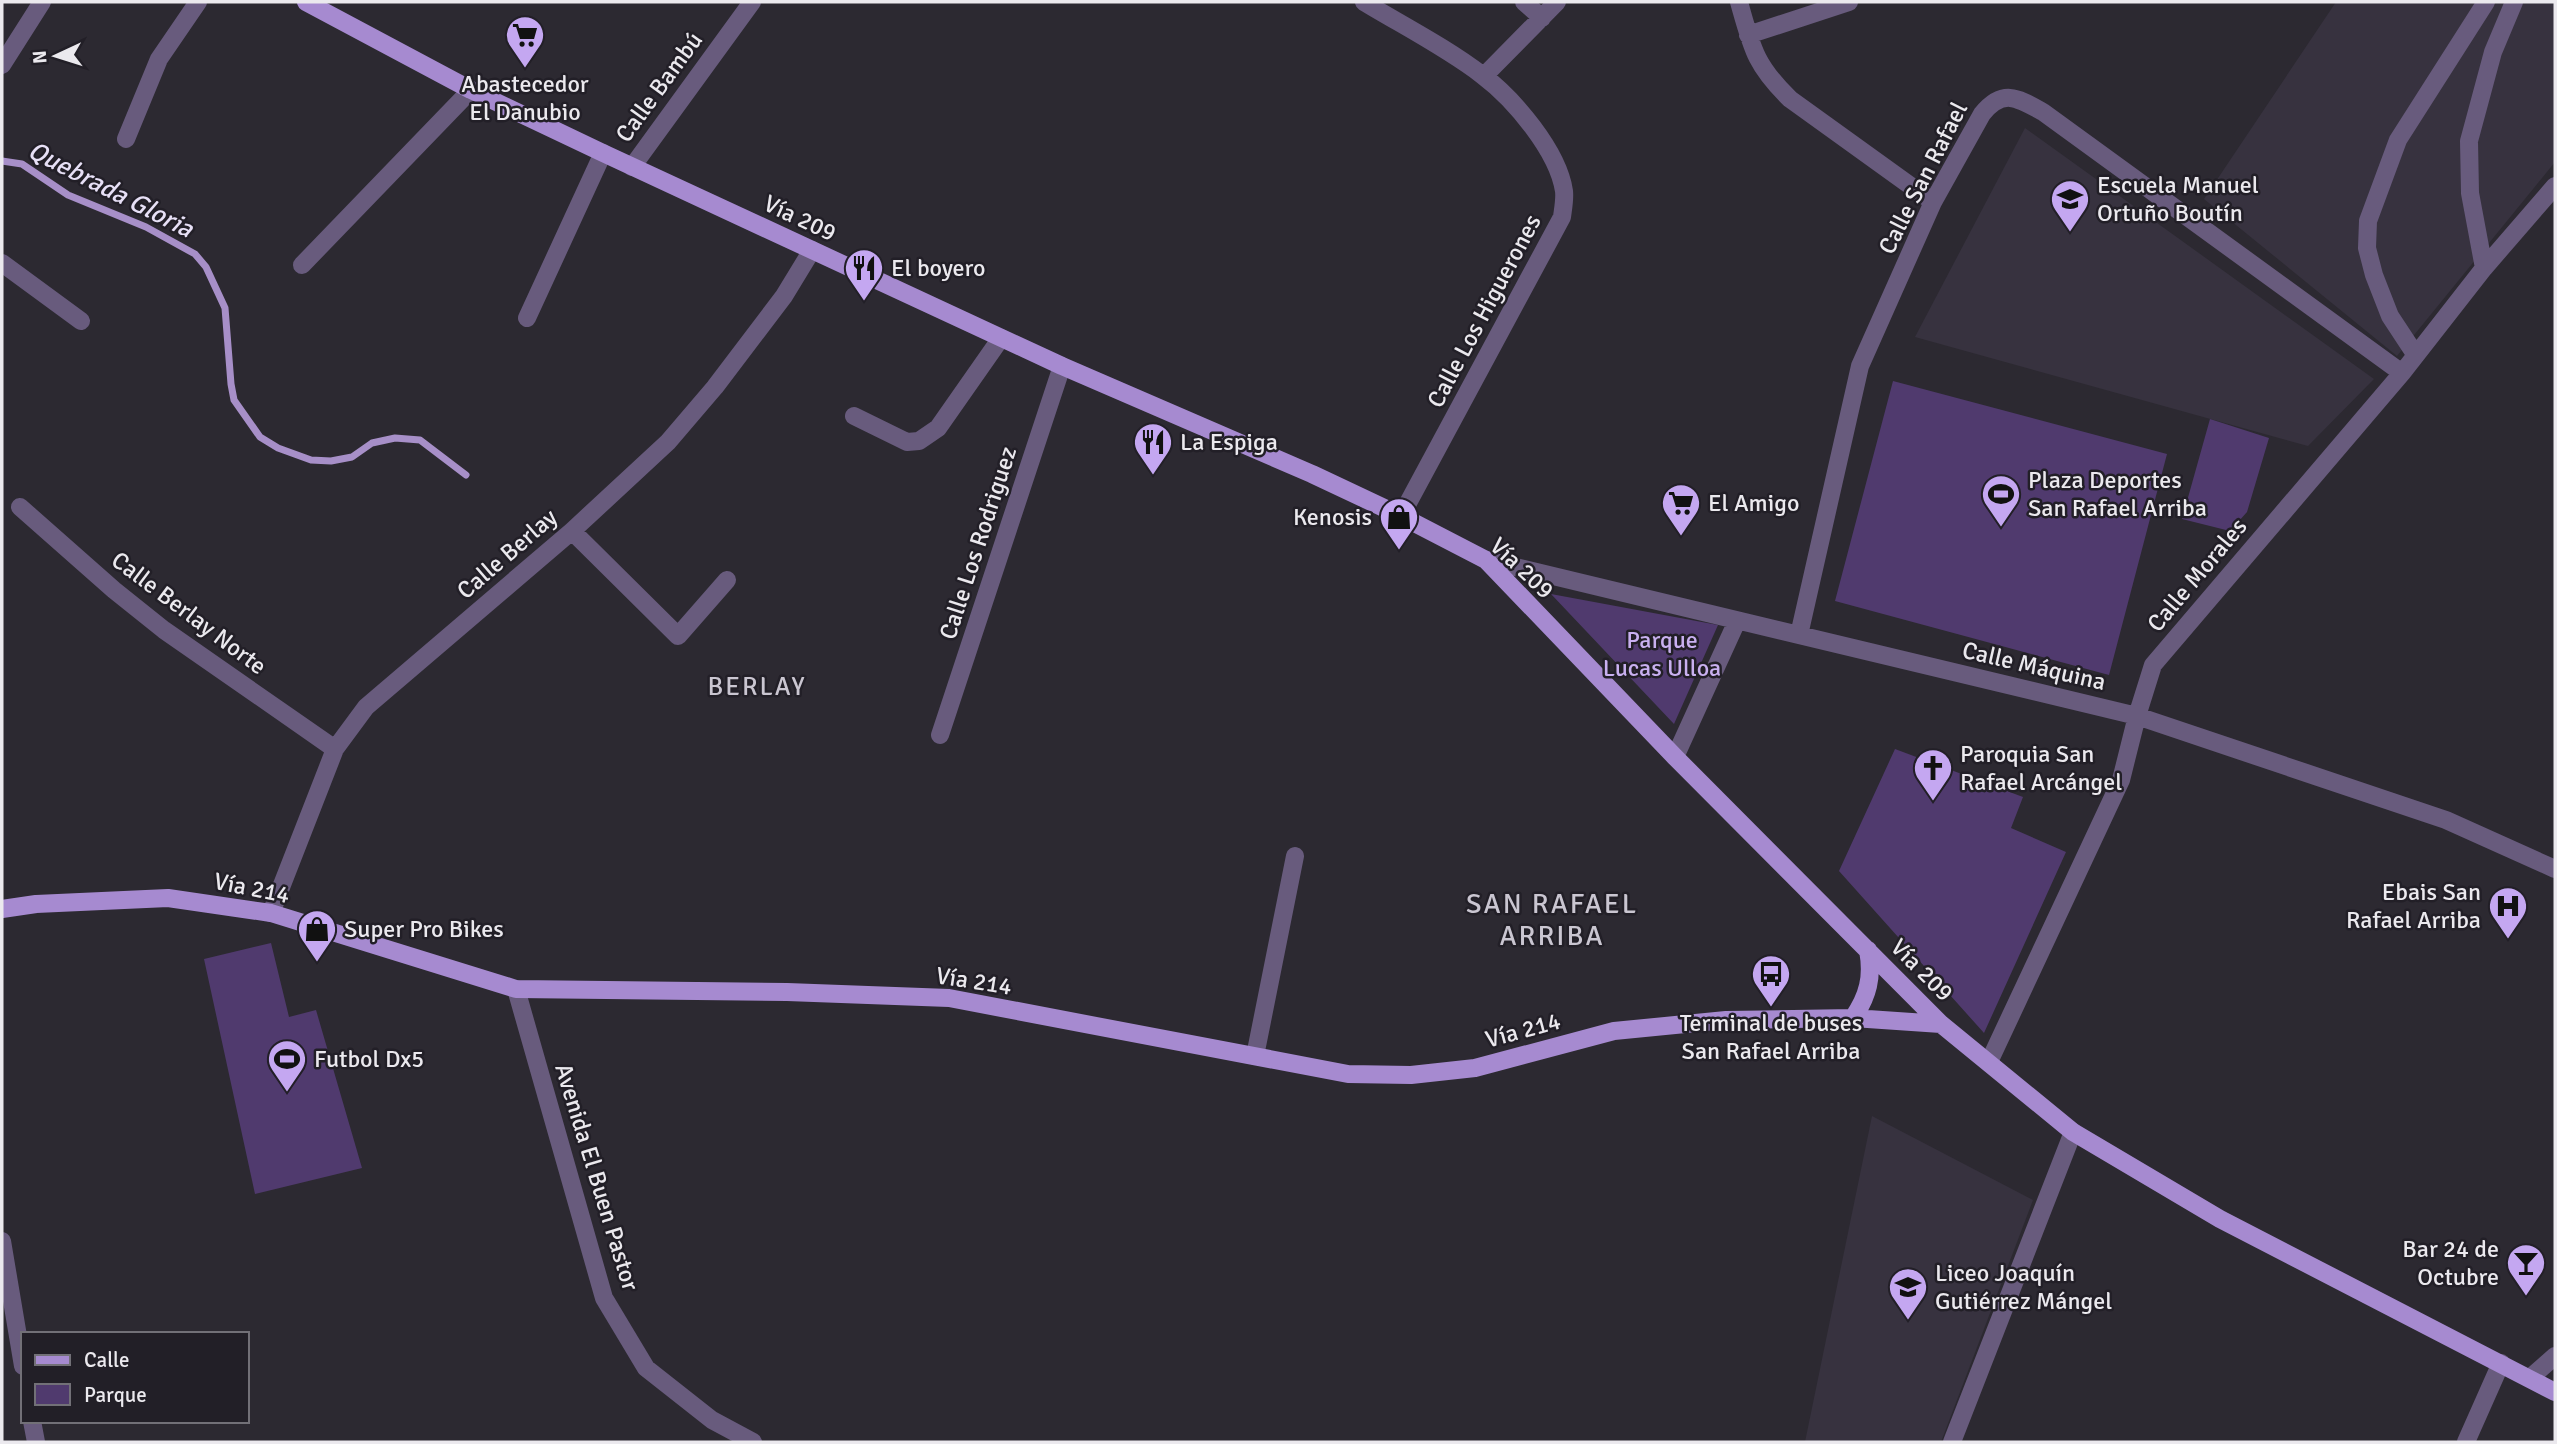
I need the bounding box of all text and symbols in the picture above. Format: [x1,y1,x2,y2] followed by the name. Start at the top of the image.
[504,14,546,69] supermarket icon: Abastecedor El Danubio
[21,21,91,91] north arrow
[609,26,709,148] street label: Calle Bambú
[28,50,52,65] text: N
[461,69,589,127] place label: Abastecedor El Danubio
[1872,97,1974,259] street label: Calle San Rafael
[23,135,199,246] water label: Quebrada Gloria
[2097,170,2259,228] place label: Escuela Manuel Ortuño Boutín
[2049,178,2091,233] school or university icon: Escuela Manuel Ortuño Boutín
[759,188,841,248] street label: Vía 209
[1420,209,1548,413] street label: Calle Los Higuerones
[843,247,885,302] restaurant icon: El boyero
[891,253,985,283] place label: El boyero
[1132,421,1174,476] restaurant icon: La Espiga
[1180,427,1278,457] place label: La Espiga
[933,443,1023,643] street label: Calle Los Rodriguez
[2028,465,2207,523] place label: Plaza Deportes San Rafael Arriba
[1980,473,2022,528] sports icon: Plaza Deportes San Rafael Arriba
[1660,482,1702,537] supermarket icon: El Amigo
[1708,488,1799,518] place label: El Amigo
[1378,496,1420,551] shop icon: Kenosis
[451,502,563,606] street label: Calle Berlay
[1293,502,1372,532] place label: Kenosis
[2141,512,2253,638] street label: Calle Morales
[1484,531,1560,605] street label: Vía 209
[105,545,273,681] street label: Calle Berlay Norte
[1603,625,1721,683] park label: Parque Lucas Ulloa
[1959,635,2109,697] street label: Calle Máquina
[707,671,807,703] district label: BERLAY
[1960,739,2122,797] place label: Paroquia San Rafael Arcángel
[1912,747,1954,802] church icon: Paroquia San Rafael Arcángel
[212,866,293,910] street label: Vía 214
[2346,877,2481,935] place label: Ebais San Rafael Arriba
[2487,885,2529,940] hospital icon: Ebais San Rafael Arriba
[1466,887,1638,953] district label: SAN RAFAEL ARRIBA
[296,908,338,963] shop icon: Super Pro Bikes
[344,914,504,944] place label: Super Pro Bikes
[1884,932,1960,1008] street label: Vía 209
[1750,953,1792,1008] bus stop icon: Terminal de buses San Rafael Arriba
[934,960,1014,1002] street label: Vía 214
[1482,1006,1564,1054] street label: Vía 214
[1680,1008,1862,1066] place label: Terminal de buses San Rafael Arriba
[266,1038,308,1093] sports icon: Futbol Dx5
[314,1044,424,1074] place label: Futbol Dx5
[548,1060,646,1294] street label: Avenida El Buen Pastor
[2402,1234,2499,1292] place label: Bar 24 de Octubre
[2505,1242,2547,1297] bar icon: Bar 24 de Octubre
[1935,1258,2112,1316] place label: Liceo Joaquín Gutiérrez Mángel
[1887,1266,1929,1321] school or university icon: Liceo Joaquín Gutiérrez Mángel
[21,1332,248,1423] legend
[84,1347,130,1373] text: Calle
[84,1382,147,1408] text: Parque

